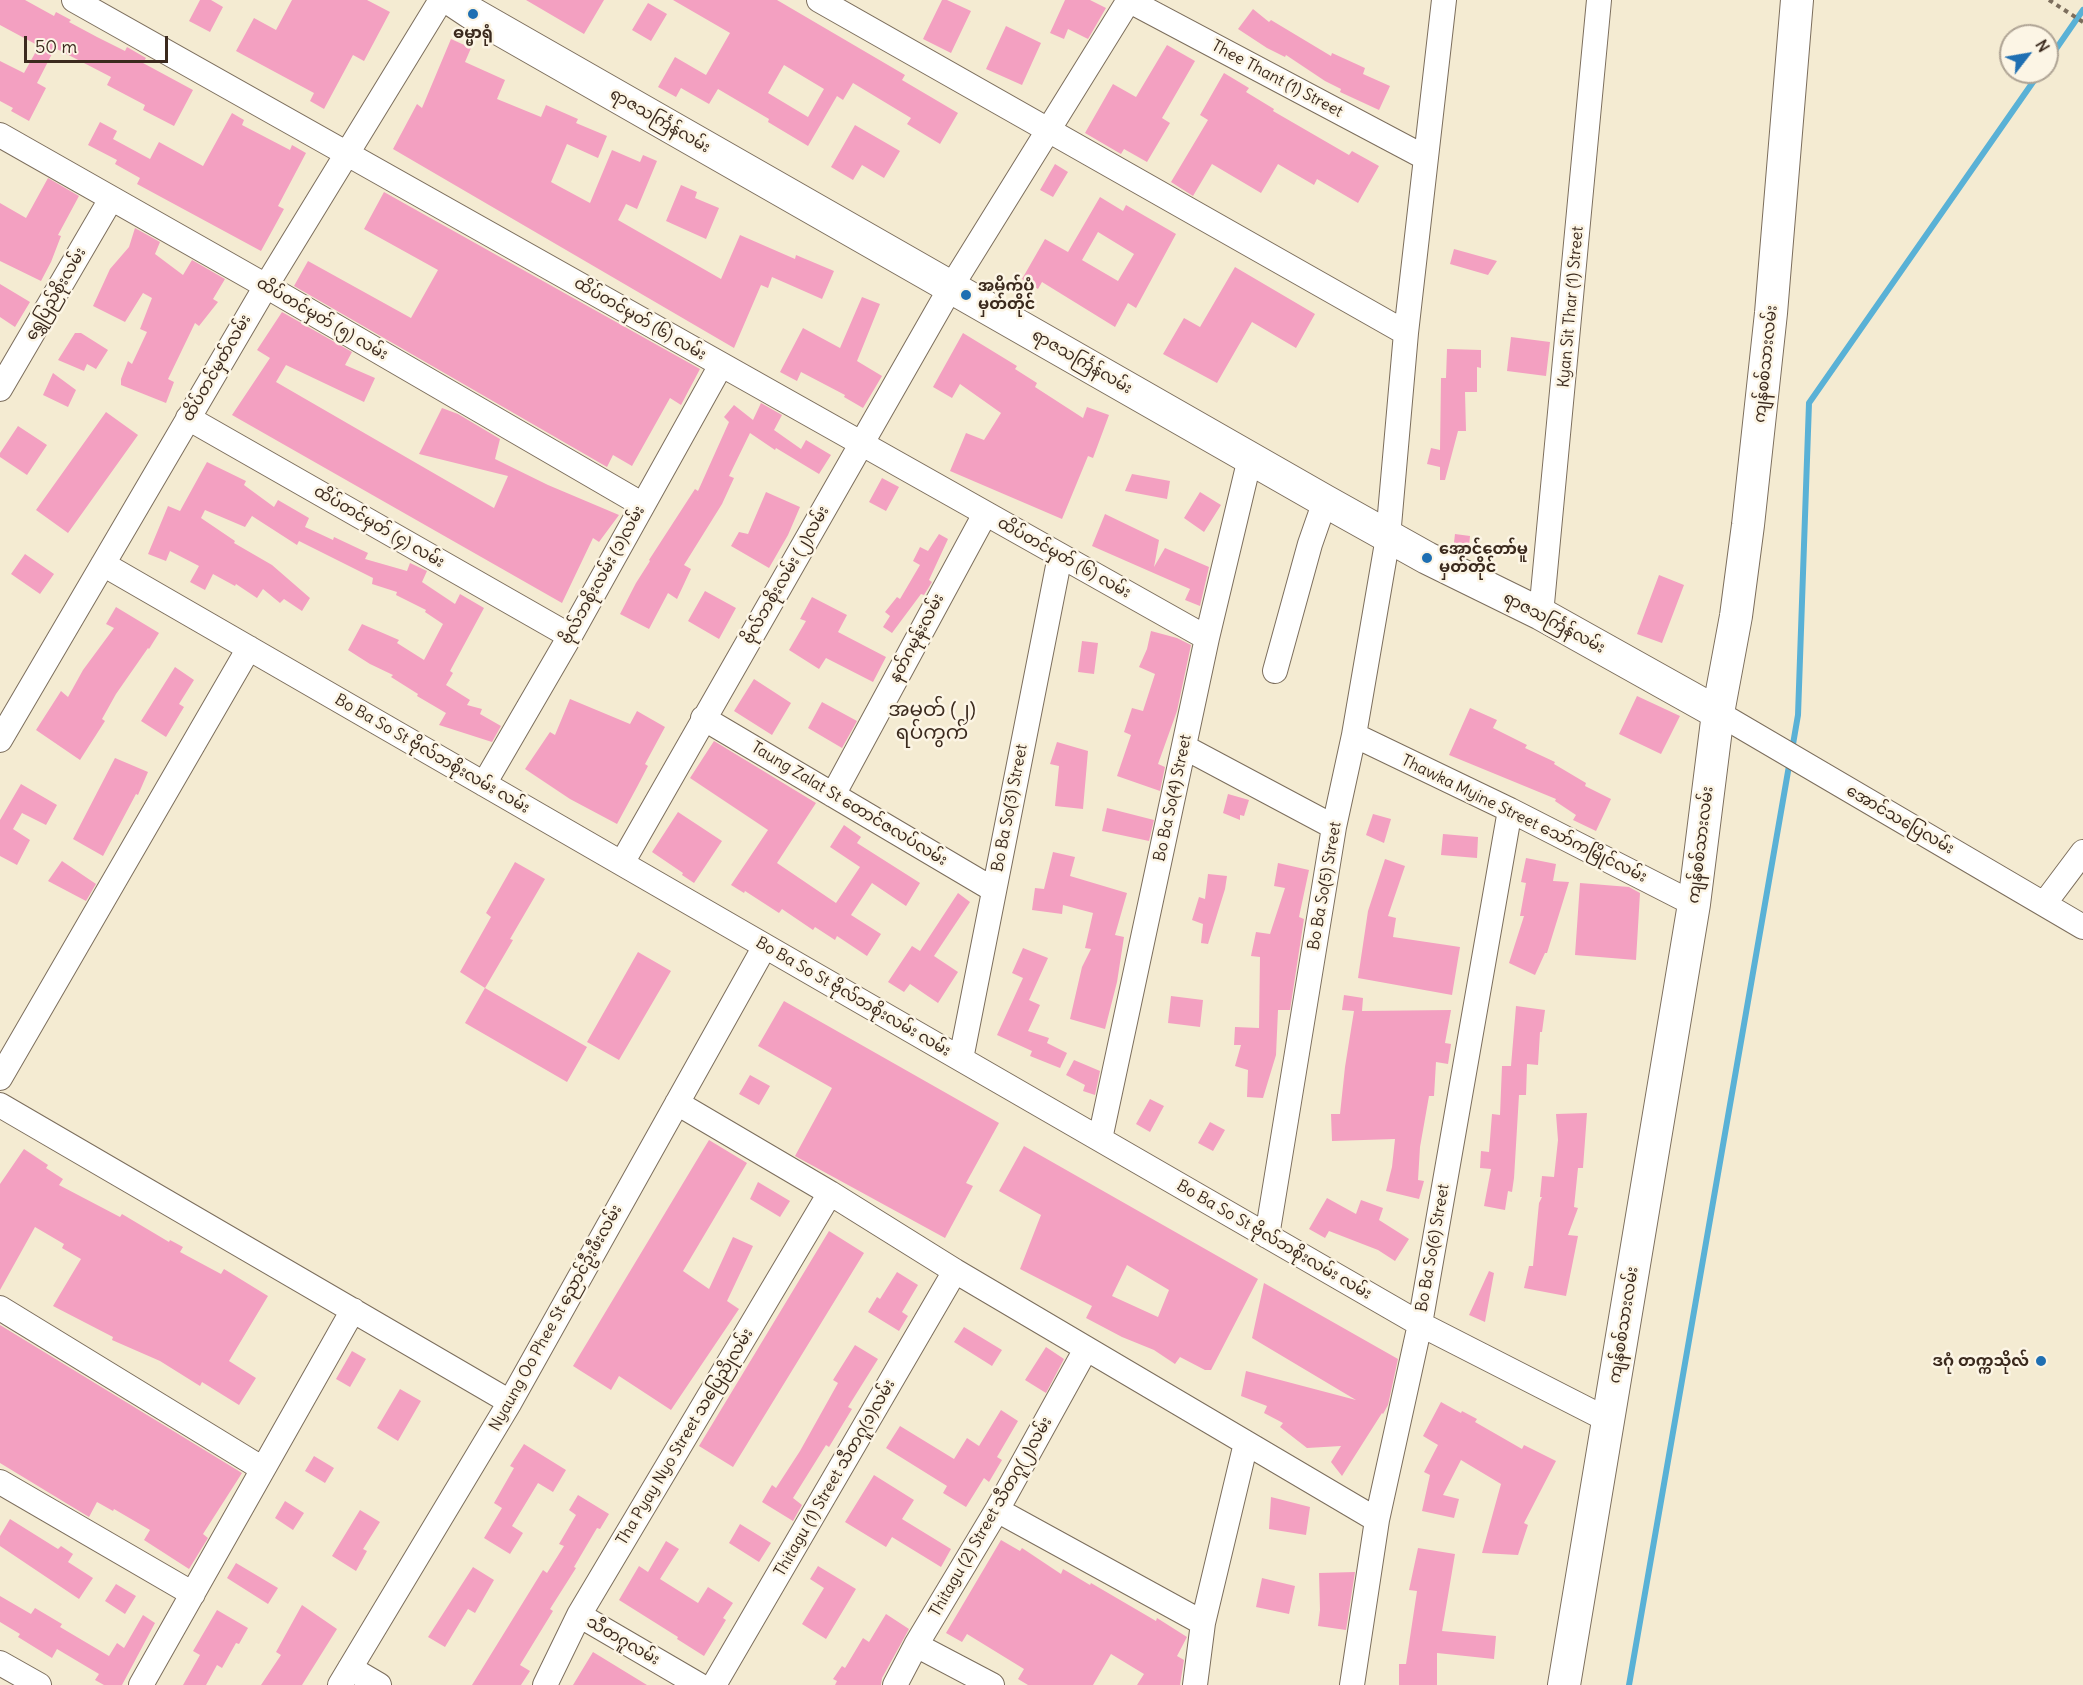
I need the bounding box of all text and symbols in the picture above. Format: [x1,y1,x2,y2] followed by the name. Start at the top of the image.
[466,7,480,21] marker: ဓမ္မာရုံ
[453,23,493,43] place label: ဓမ္မာရုံ
[27,24,171,62] scale bar
[1999,24,2059,84] north arrow
[35,35,77,58] text: 50 m
[1208,36,1346,122] street label: Thee Thant (1) Street
[2031,36,2054,56] text: N
[607,85,713,157] street label: ရာဇသင်္ကြန်လမ်း
[1554,225,1588,389] street label: Kyan Sit Thar (1) Street
[22,244,90,344] street label: ရွှေပြည်စိုးလမ်း
[571,273,709,365] street label: ထိပ်တင်မှတ် (၆) လမ်း
[253,274,391,364] street label: ထိပ်တင်မှတ် (၅) လမ်း
[978,276,1035,314] place label: အမှိုက်ပုံ မှတ်တိုင်
[959,288,973,302] marker: အမှိုက်ပုံ မှတ်တိုင်
[1750,304,1782,424] street label: ကျန်စစ်သားလမ်း
[179,311,255,425] street label: ထိပ်တင်မှတ်လမ်း
[1029,326,1135,398] street label: ရာဇသင်္ကြန်လမ်း
[310,482,448,572] street label: ထိပ်တင်မှတ် (၄) လမ်း
[557,502,649,648] street label: ဗိုလ်ဘစိုးလမ်း (၁)လမ်း
[739,503,833,647] street label: ဗိုလ်ဘစိုးလမ်း (၂)လမ်း
[994,513,1134,603] street label: ထိပ်တင်မှတ် (၆) လမ်း
[1439,539,1528,577] place label: အောင်တော်မူ မှတ်တိုင်
[1420,551,1434,565] marker: အောင်တော်မူ မှတ်တိုင်
[1500,588,1608,658] street label: ရာဇသင်္ကြန်လမ်း
[886,590,948,686] street label: နတ်ဂမုန်းလမ်း
[331,690,533,818] street label: Bo Ba So St ဗိုလ်ဘစိုးလမ်း လမ်း
[888,698,976,745] district label: အမှတ် (၂) ရပ်ကွက်
[1150,733,1196,863] street label: Bo Ba So(4) Street
[748,738,950,870] street label: Taung Zalat St တောင်ဇလပ်လမ်း
[988,742,1032,874] street label: Bo Ba So(3) Street
[1398,751,1650,887] street label: Thawka Myine Street သော်ကမြိုင်လမ်း
[1843,781,1957,859] street label: အောင်သပြေလမ်း
[1684,785,1718,905] street label: ကျန်စစ်သားလမ်း
[1304,820,1346,952] street label: Bo Ba So(5) Street
[752,933,954,1061] street label: Bo Ba So St ဗိုလ်ဘစိုးလမ်း လမ်း
[1173,1176,1375,1304] street label: Bo Ba So St ဗိုလ်ဘစိုးလမ်း လမ်း
[1412,1183,1454,1313] street label: Bo Ba So(6) Street
[486,1202,626,1434] street label: Nyaung Oo Phee St ညောင်ဦးဖီးလမ်း
[1605,1265,1643,1385] street label: ကျန်စစ်သားလမ်း
[613,1325,757,1549] street label: Tha Pyay Nyo Street သပြေညိုလမ်း
[1932,1351,2029,1371] place label: ဒဂုံ တက္ကသိုလ်
[2034,1354,2048,1368] marker: ဒဂုံ တက္ကသိုလ်
[771,1376,899,1580] street label: Thitagu (1) Street သီတဂူ(၁)လမ်း
[926,1414,1056,1620] street label: Thitagu (2) Street သီတဂူ(၂)လမ်း
[583,1612,663,1670] street label: သီတဂူလမ်း

